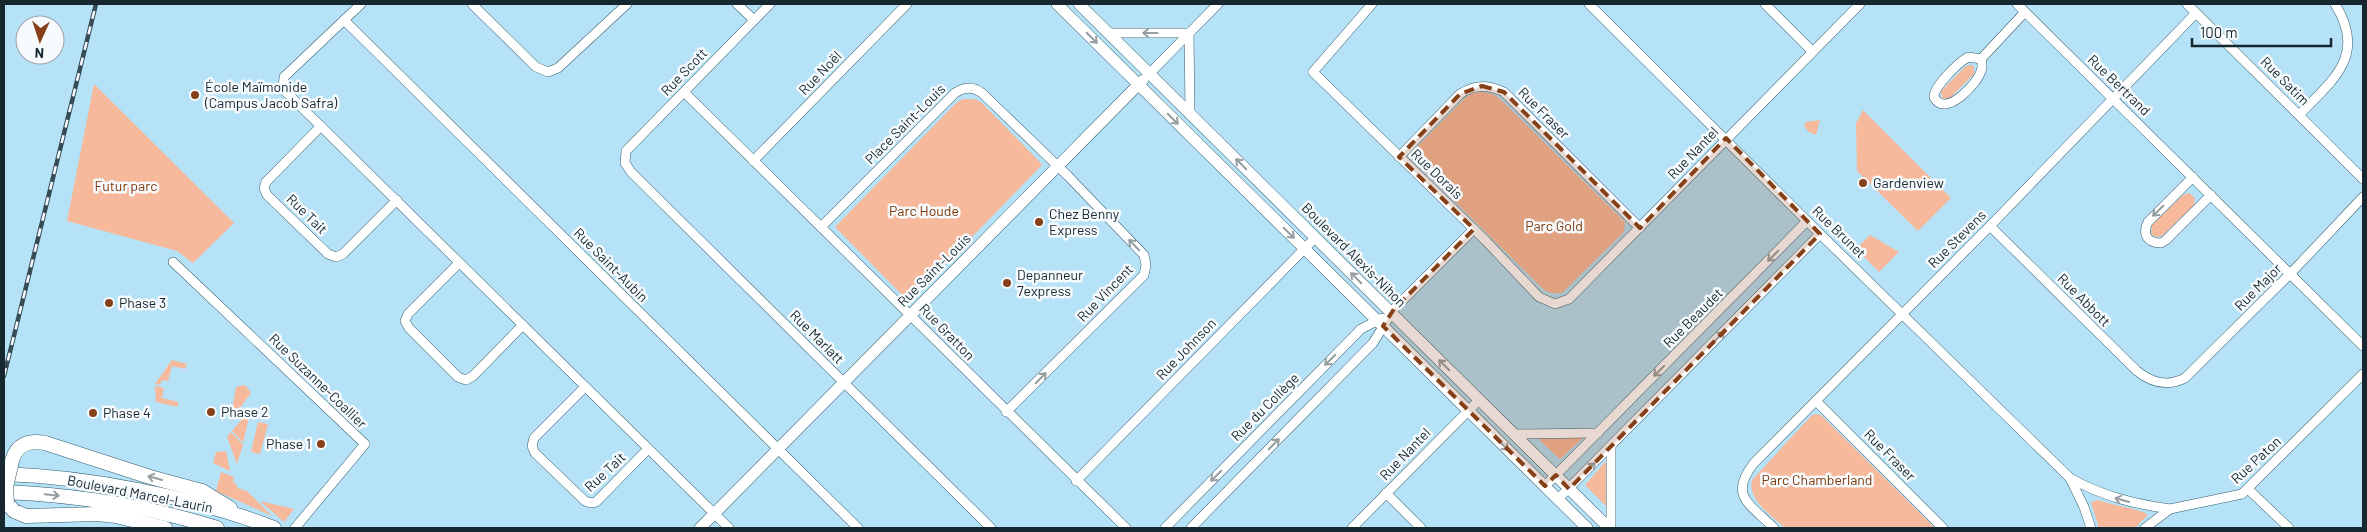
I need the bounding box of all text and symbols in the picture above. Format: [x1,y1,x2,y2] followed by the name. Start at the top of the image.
[15,15,65,65] north arrow
[2192,15,2331,47] scale bar
[2200,23,2238,41] text: 100 m
[1143,28,1159,38] one-way arrow
[1086,32,1098,44] one-way arrow
[657,44,710,99] street label: Rue Scott
[34,45,44,62] text: N
[795,47,845,98] street label: Rue Noël
[2085,51,2154,119] street label: Rue Bertrand
[2257,53,2313,109] street label: Rue Satim
[204,78,338,111] place label: École Maïmonide (Campus Jacob Safra)
[861,80,948,167] street label: Place Saint-Louis
[1515,83,1574,142] street label: Rue Fraser
[189,89,201,101] marker: École Maïmonide (Campus Jacob Safra)
[1167,113,1179,125] one-way arrow
[1664,123,1722,182] street label: Rue Nantel
[1408,145,1467,203] street label: Rue Dorais
[1235,158,1247,170] one-way arrow
[1873,174,1944,191] place label: Gardenview
[95,177,157,194] park label: Futur parc
[1857,177,1869,189] marker: Gardenview
[283,190,331,237] street label: Rue Tait
[1299,199,1410,310] street label: Boulevard Alexis-Nihon
[889,202,959,219] park label: Parc Houde
[1809,202,1870,261] street label: Rue Brunet
[1049,205,1120,238] place label: Chez Benny Express
[2153,205,2165,217] one-way arrow
[1924,206,1989,271] street label: Rue Stevens
[1033,216,1045,228] marker: Chez Benny Express
[1525,217,1583,234] park label: Parc Gold
[571,224,652,305] street label: Rue Saint-Aubin
[1282,227,1295,239] one-way arrow
[894,229,974,310] street label: Rue Saint-Louis
[1128,238,1140,251] one-way arrow
[1767,250,1779,262] one-way arrow
[2231,260,2285,314] street label: Rue Major
[1073,261,1136,325] street label: Rue Vincent
[1017,266,1083,299] place label: Depanneur 7express
[2054,270,2114,330] street label: Rue Abbott
[1350,272,1362,285] one-way arrow
[1001,277,1013,289] marker: Depanneur 7express
[1659,284,1726,351] street label: Rue Beaudet
[119,294,166,311] place label: Phase 3
[103,297,115,309] marker: Phase 3
[916,300,979,364] street label: Rue Gratton
[787,306,848,367] street label: Rue Marlatt
[1152,314,1219,383] street label: Rue Johnson
[266,330,371,432] street label: Rue Suzanne-Coallier
[1713,331,1725,343] one-way arrow
[1324,354,1336,367] one-way arrow
[1438,359,1450,371] one-way arrow
[1653,365,1665,378] one-way arrow
[1227,369,1302,444] street label: Rue du Collège
[1035,371,1047,384] one-way arrow
[221,403,269,420] place label: Phase 2
[103,404,151,421] place label: Phase 4
[205,406,217,418] marker: Phase 2
[87,407,99,419] marker: Phase 4
[1376,424,1434,483] street label: Rue Nantel
[1861,425,1920,484] street label: Rue Fraser
[2227,432,2284,487] street label: Rue Paton
[266,435,311,452] place label: Phase 1
[1268,437,1280,450] one-way arrow
[315,438,327,450] marker: Phase 1
[1496,439,1509,451] one-way arrow
[581,448,629,495] street label: Rue Tait
[1584,461,1596,474] one-way arrow
[1210,470,1222,483] one-way arrow
[66,471,214,516] street label: Boulevard Marcel-Laurin
[1762,471,1872,488] park label: Parc Chamberland
[147,473,163,483] one-way arrow
[44,490,60,500] one-way arrow
[2115,495,2131,504] one-way arrow

